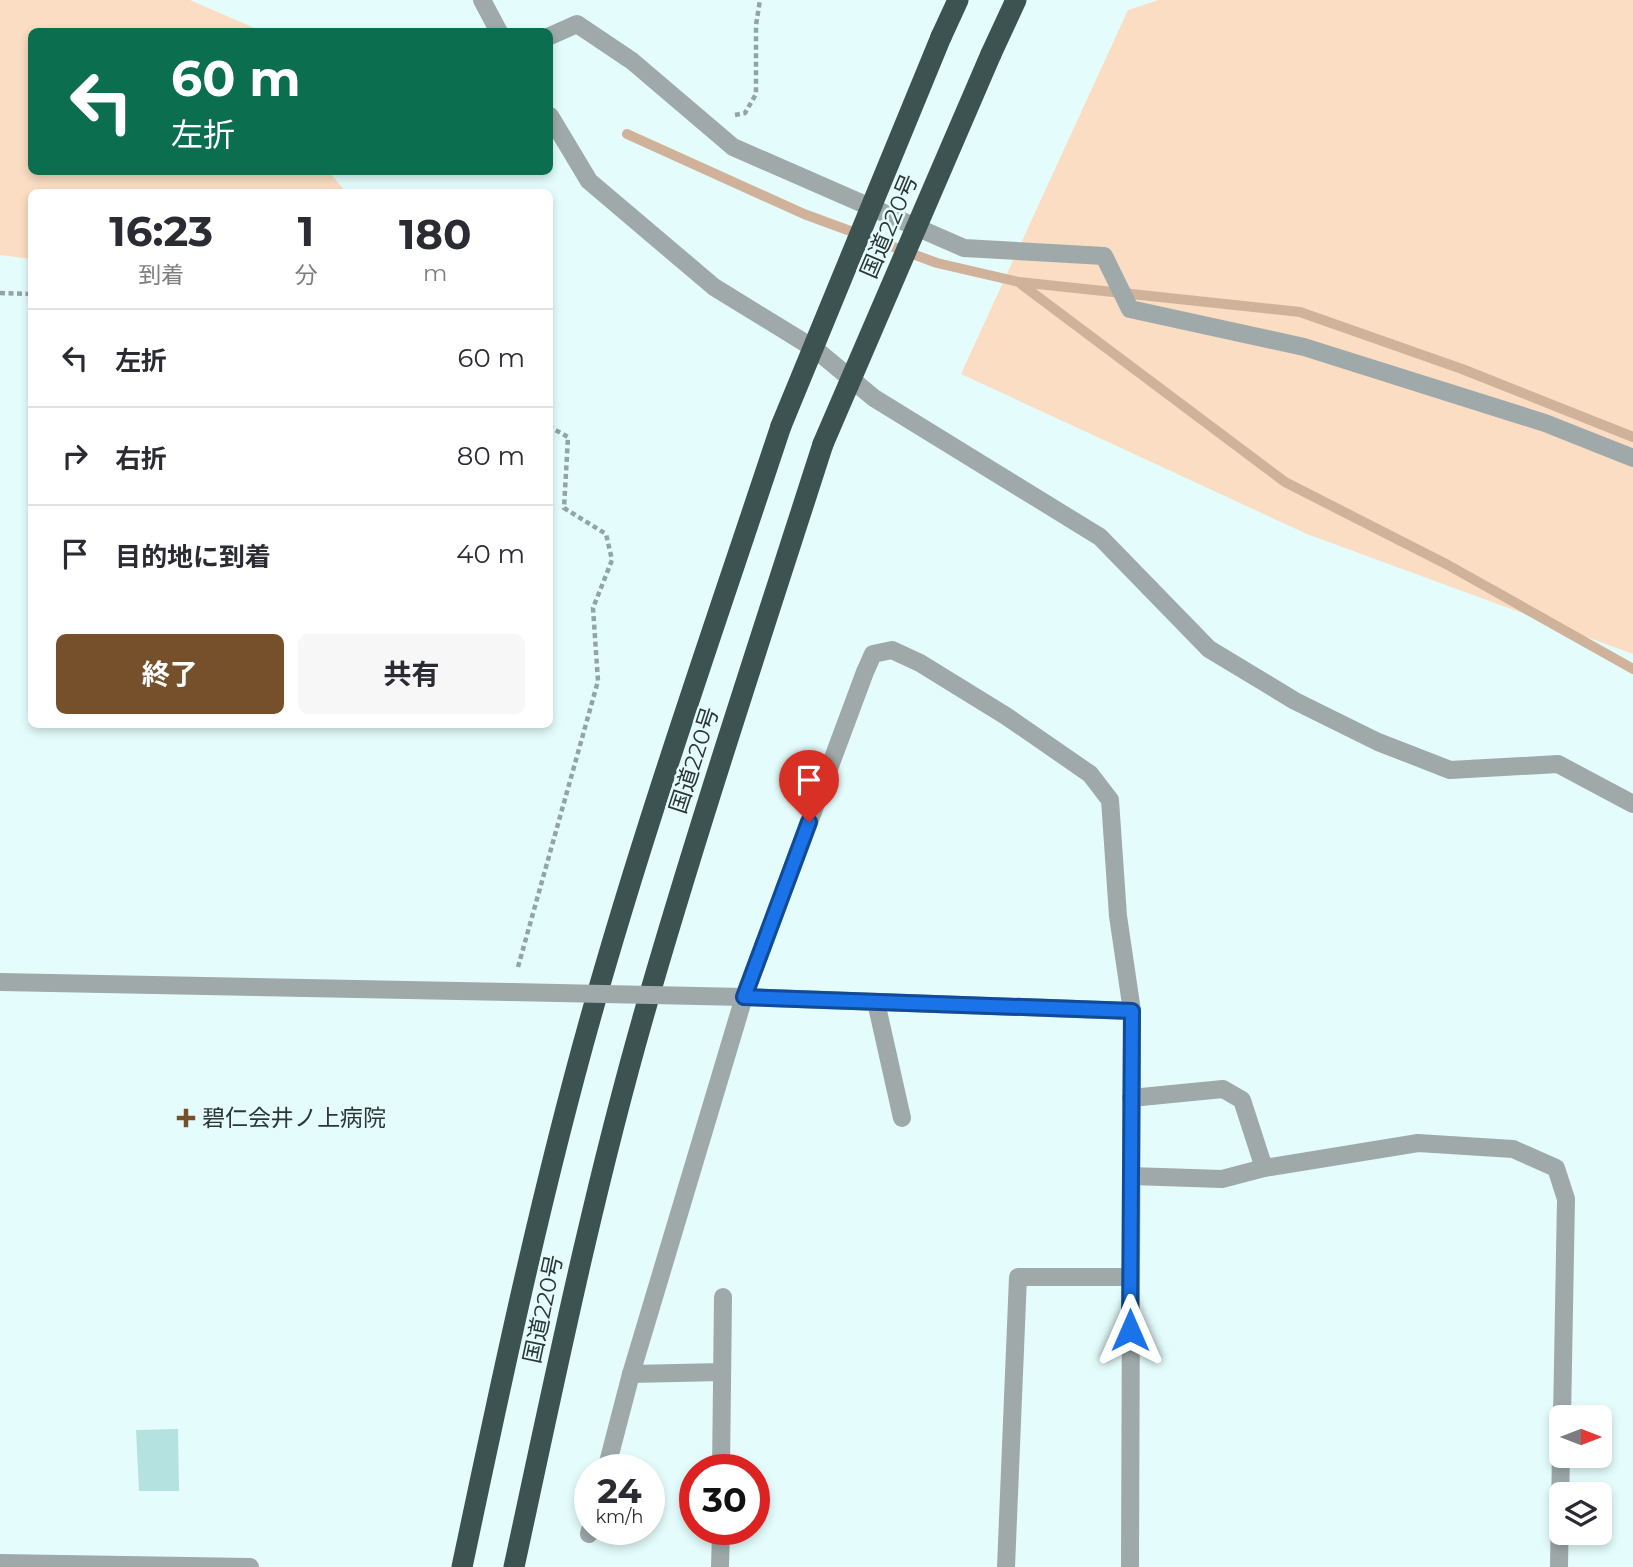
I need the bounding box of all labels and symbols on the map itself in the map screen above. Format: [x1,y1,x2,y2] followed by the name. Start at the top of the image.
[855,170,923,282] street label: 国道220号
[664,703,724,817] street label: 国道220号
[779,750,839,822] pin
[202,1104,386,1132] place label: 碧仁会井ノ上病院
[176,1108,196,1128] marker: 碧仁会井ノ上病院
[518,1252,568,1366] street label: 国道220号
[1093,1293,1167,1367] position arrow
[1549,1405,1612,1468] north arrow
[679,1454,770,1545] speed limit sign: 30

